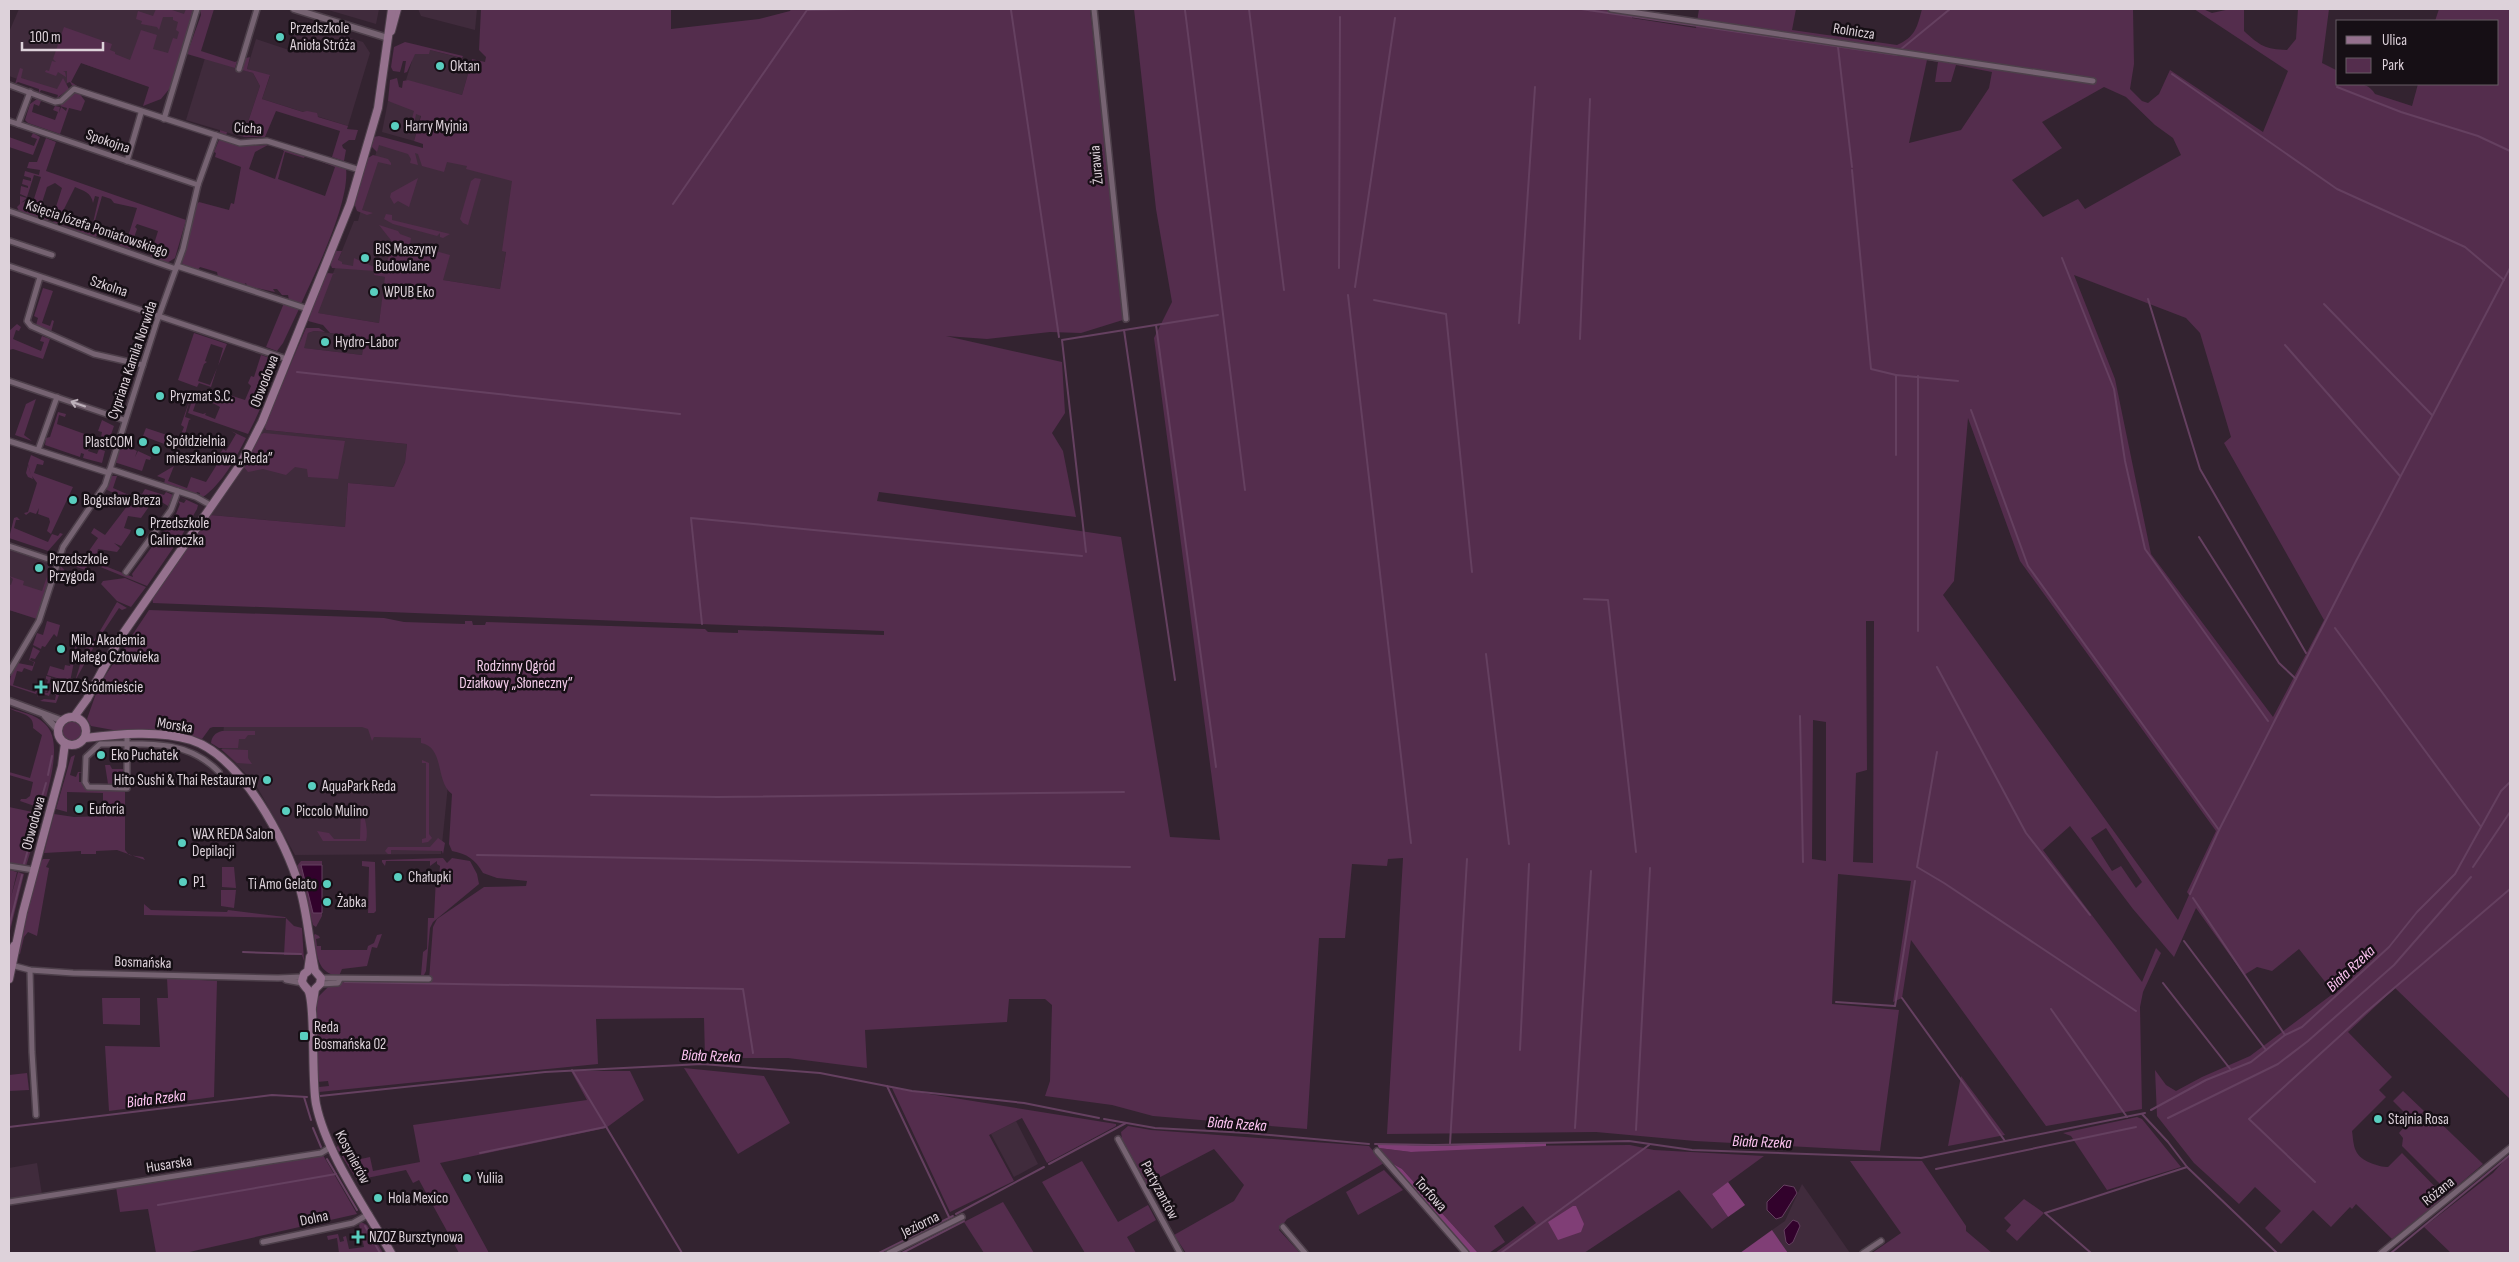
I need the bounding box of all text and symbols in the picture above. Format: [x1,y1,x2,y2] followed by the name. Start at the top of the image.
[289,19,356,55] place label: Przedszkole Anioła Stróża
[1832,19,1876,44] street label: Rolnicza
[22,20,104,52] scale bar
[2336,20,2499,85] legend
[30,28,61,47] text: 100 m
[274,31,286,43] marker: Przedszkole Anioła Stróża
[2382,31,2407,50] text: Ulica
[2382,56,2404,75] text: Park
[450,57,480,76] place label: Oktan
[434,60,446,72] marker: Oktan
[405,117,468,136] place label: Harry Myjnia
[233,118,263,139] street label: Cicha
[389,120,401,132] marker: Harry Myjnia
[83,125,133,158] street label: Spokojna
[1085,144,1108,185] street label: Żurawia
[23,195,170,262] street label: Księcia Józefa Poniatowskiego
[375,240,437,276] place label: BIS Maszyny Budowlane
[359,252,371,264] marker: BIS Maszyny Budowlane
[88,271,130,302] street label: Szkolna
[384,283,434,302] place label: WPUB Eko
[368,286,380,298] marker: WPUB Eko
[103,298,162,422] street label: Cypriana Kamila Norwida
[335,333,399,352] place label: Hydro-Labor
[319,336,331,348] marker: Hydro-Labor
[246,352,283,410] street label: Obwodowa
[170,387,233,406] place label: Pryzmat S.C.
[154,390,166,402] marker: Pryzmat S.C.
[71,399,87,408] one-way arrow
[166,432,273,468] place label: Spółdzielnia mieszkaniowa „Reda”
[85,433,133,452] place label: PlastCOM
[137,436,149,448] marker: PlastCOM
[150,444,162,456] marker: Spółdzielnia mieszkaniowa „Reda”
[83,491,161,510] place label: Bogusław Breza
[67,494,79,506] marker: Bogusław Breza
[150,514,209,550] place label: Przedszkole Calineczka
[134,526,146,538] marker: Przedszkole Calineczka
[49,550,108,586] place label: Przedszkole Przygoda
[33,562,45,574] marker: Przedszkole Przygoda
[71,631,160,667] place label: Milo. Akademia Małego Człowieka
[55,643,67,655] marker: Milo. Akademia Małego Człowieka
[459,657,573,693] park label: Rodzinny Ogród Działkowy „Słoneczny”
[52,678,143,697] place label: NZOZ Śródmieście
[34,680,48,694] marker: NZOZ Śródmieście
[156,713,194,738] street label: Morska
[111,746,179,765] place label: Eko Puchatek
[95,749,107,761] marker: Eko Puchatek
[114,771,257,790] place label: Hito Sushi & Thai Restaurany
[261,774,273,786] marker: Hito Sushi & Thai Restaurany
[321,777,396,796] place label: AquaPark Reda
[306,780,318,792] marker: AquaPark Reda
[17,794,50,852] street label: Obwodowa
[89,800,125,819] place label: Euforia
[296,802,368,821] place label: Piccolo Mulino
[73,803,85,815] marker: Euforia
[280,805,292,817] marker: Piccolo Mulino
[192,825,273,861] place label: WAX REDA Salon Depilacji
[176,837,188,849] marker: WAX REDA Salon Depilacji
[408,868,451,887] place label: Chałupki
[392,871,404,883] marker: Chałupki
[193,873,206,892] place label: P1
[248,875,317,894] place label: Ti Amo Gelato
[177,876,189,888] marker: P1
[321,878,333,890] marker: Ti Amo Gelato
[337,893,367,912] place label: Żabka
[321,896,333,908] marker: Żabka
[2323,942,2380,996] water label: Biała Rzeka
[114,952,172,973] street label: Bosmańska
[314,1018,386,1054] place label: Reda Bosmańska 02
[298,1030,310,1042] marker: Reda Bosmańska 02
[681,1046,741,1067] water label: Biała Rzeka
[126,1086,187,1113] water label: Biała Rzeka
[2388,1110,2449,1129] place label: Stajnia Rosa
[1207,1113,1268,1136] water label: Biała Rzeka
[2372,1113,2384,1125] marker: Stajnia Rosa
[331,1127,375,1188] street label: Kosynierów
[1732,1132,1792,1153] water label: Biała Rzeka
[145,1151,193,1177] street label: Husarska
[1136,1158,1183,1223] street label: Partyzantów
[477,1169,504,1188] place label: Yuliia
[461,1172,473,1184] marker: Yuliia
[2418,1172,2459,1210] street label: Różana
[1410,1173,1451,1216] street label: Torfowa
[388,1189,448,1208] place label: Hola Mexico
[372,1192,384,1204] marker: Hola Mexico
[298,1206,330,1231] street label: Dolna
[897,1207,943,1242] street label: Jeziorna
[369,1228,463,1247] place label: NZOZ Bursztynowa
[351,1230,365,1244] marker: NZOZ Bursztynowa

